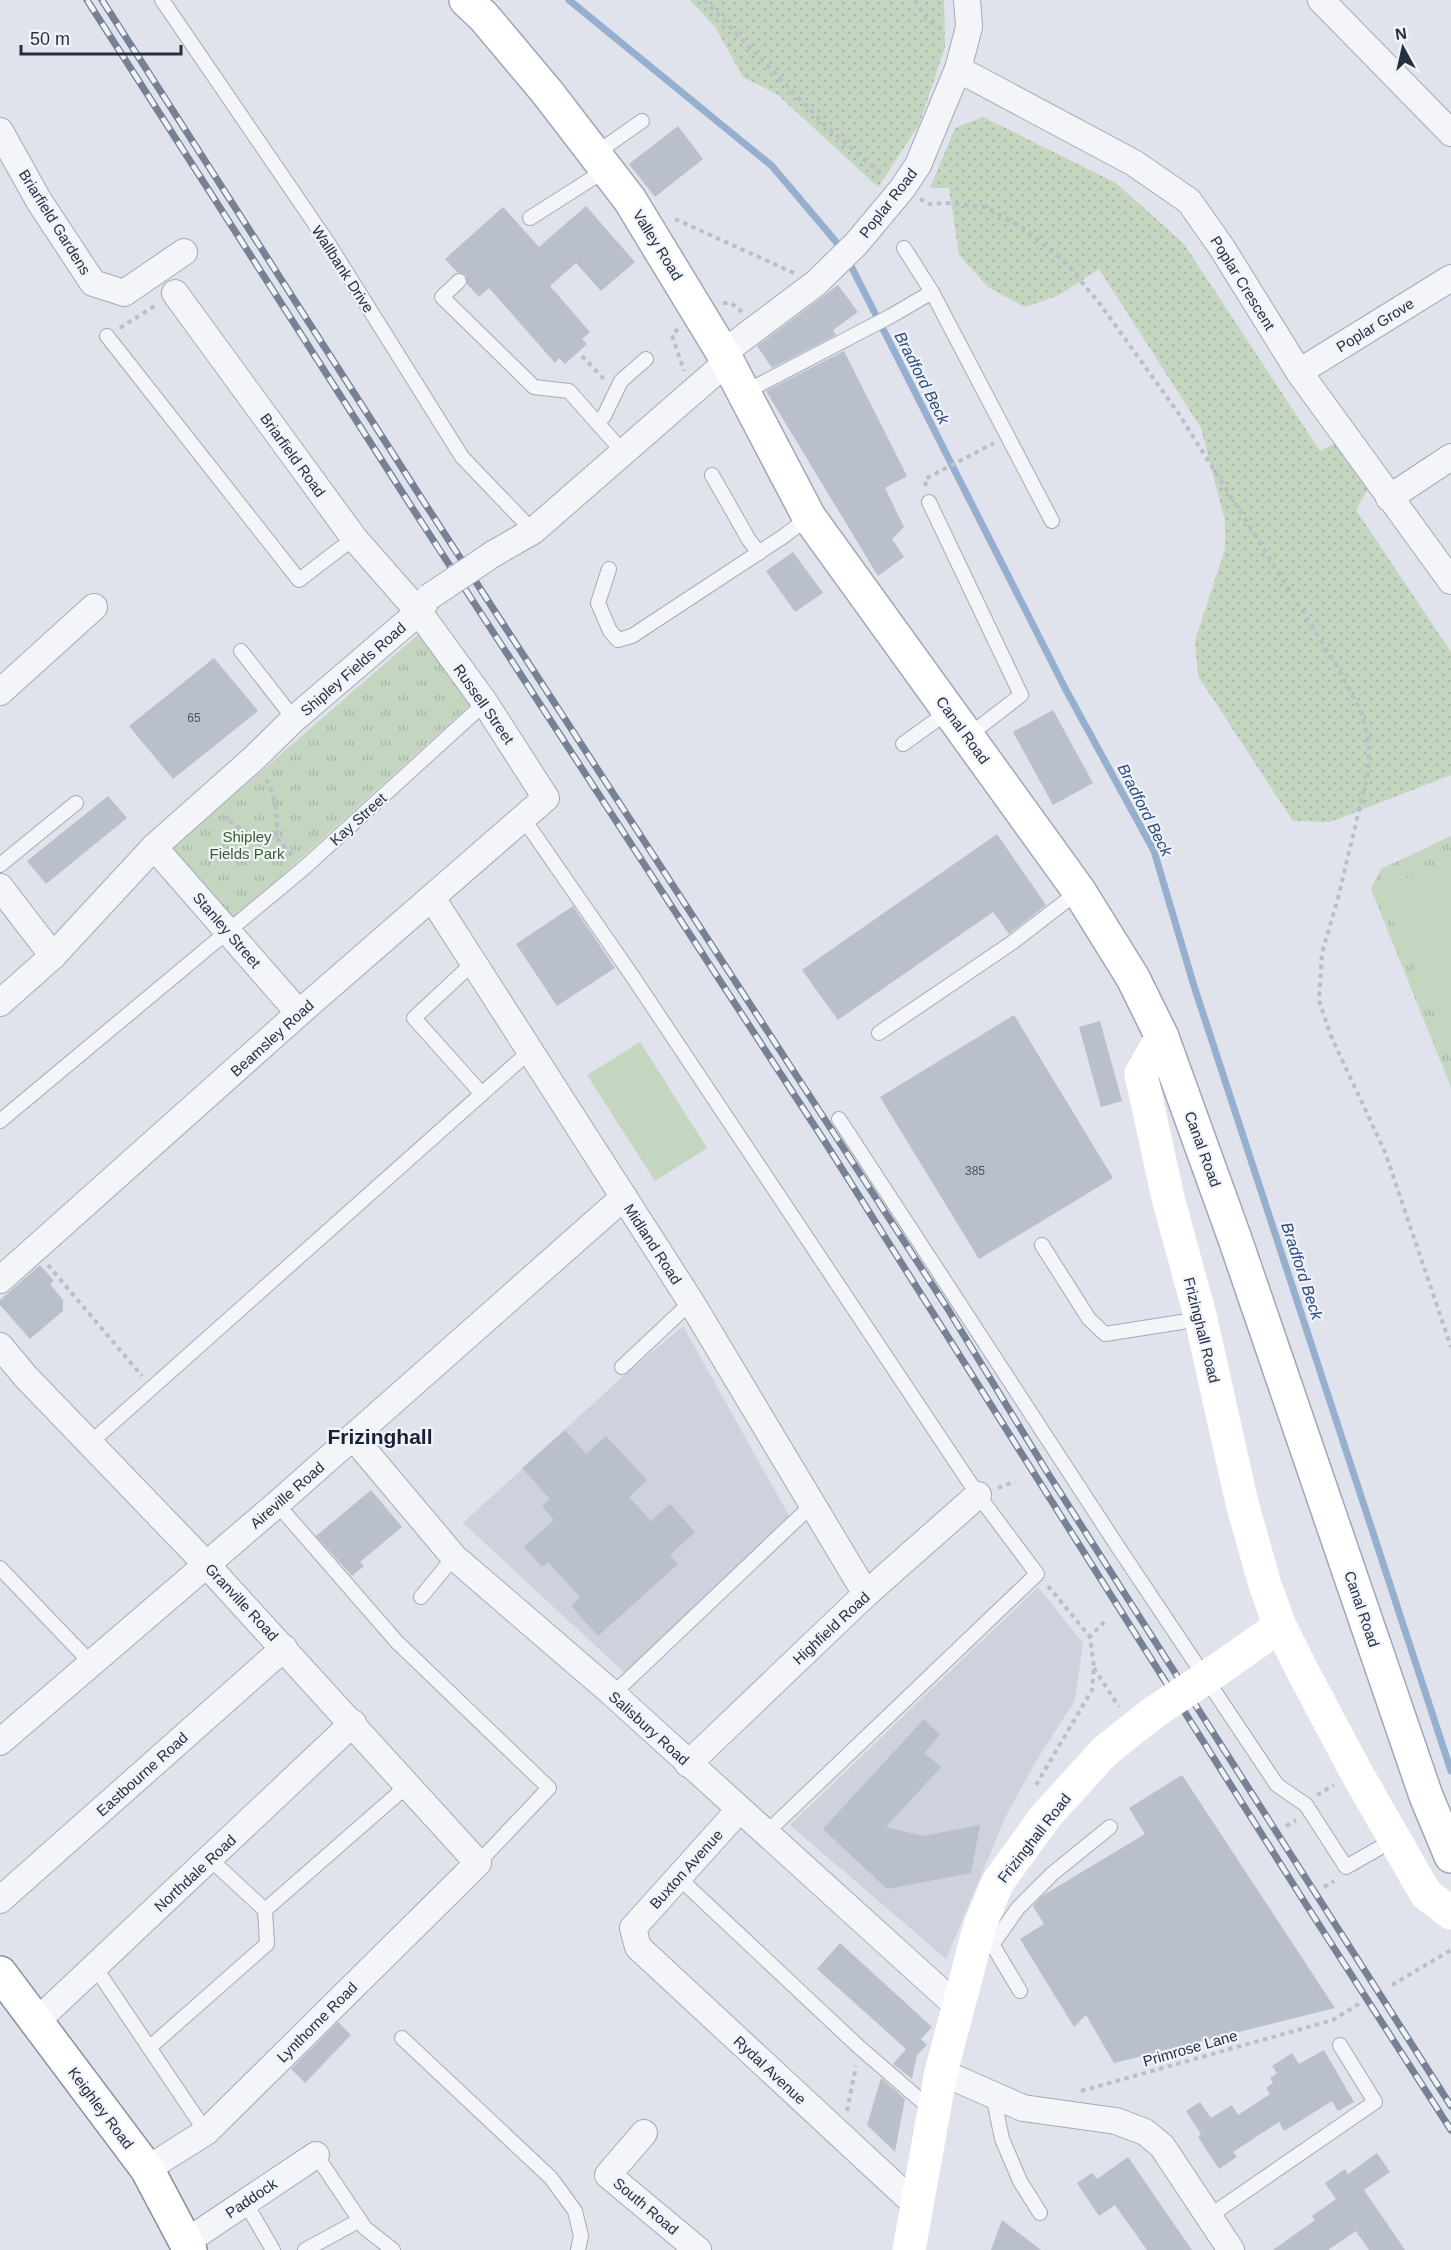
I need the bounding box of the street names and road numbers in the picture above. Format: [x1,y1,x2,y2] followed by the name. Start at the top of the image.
[856,165,920,241] street label: Poplar Road
[16,166,94,278] street label: Briarfield Gardens
[630,207,686,283] street label: Valley Road
[309,222,377,316] street label: Wallbank Drive
[1207,233,1279,334] street label: Poplar Crescent
[1333,294,1417,356] street label: Poplar Grove
[257,410,329,500] street label: Briarfield Road
[297,619,409,719] street label: Shipley Fields Road
[450,661,518,748] street label: Russell Street
[933,693,993,767] street label: Canal Road
[326,789,390,849] street label: Kay Street
[190,889,265,972] street label: Stanley Street
[227,996,317,1080] street label: Beamsley Road
[1181,1109,1225,1189] street label: Canal Road
[621,1201,685,1287] street label: Midland Road
[1181,1275,1223,1385] street label: Frizinghall Road
[247,1458,327,1532] street label: Aireville Road
[202,1560,282,1644] street label: Granville Road
[1341,1569,1383,1649] street label: Canal Road
[789,1588,873,1668] street label: Highfield Road
[606,1688,692,1768] street label: Salisbury Road
[93,1729,191,1819] street label: Eastbourne Road
[994,1790,1074,1886] street label: Frizinghall Road
[646,1826,726,1912] street label: Buxton Avenue
[151,1831,239,1915] street label: Northdale Road
[273,1978,361,2066] street label: Lynthorne Road
[1141,2026,1239,2070] street label: Primrose Lane
[730,2032,810,2108] street label: Rydal Avenue
[65,2064,137,2152] street label: Keighley Road
[222,2174,280,2221] street label: Paddock
[610,2174,682,2238] street label: South Road

